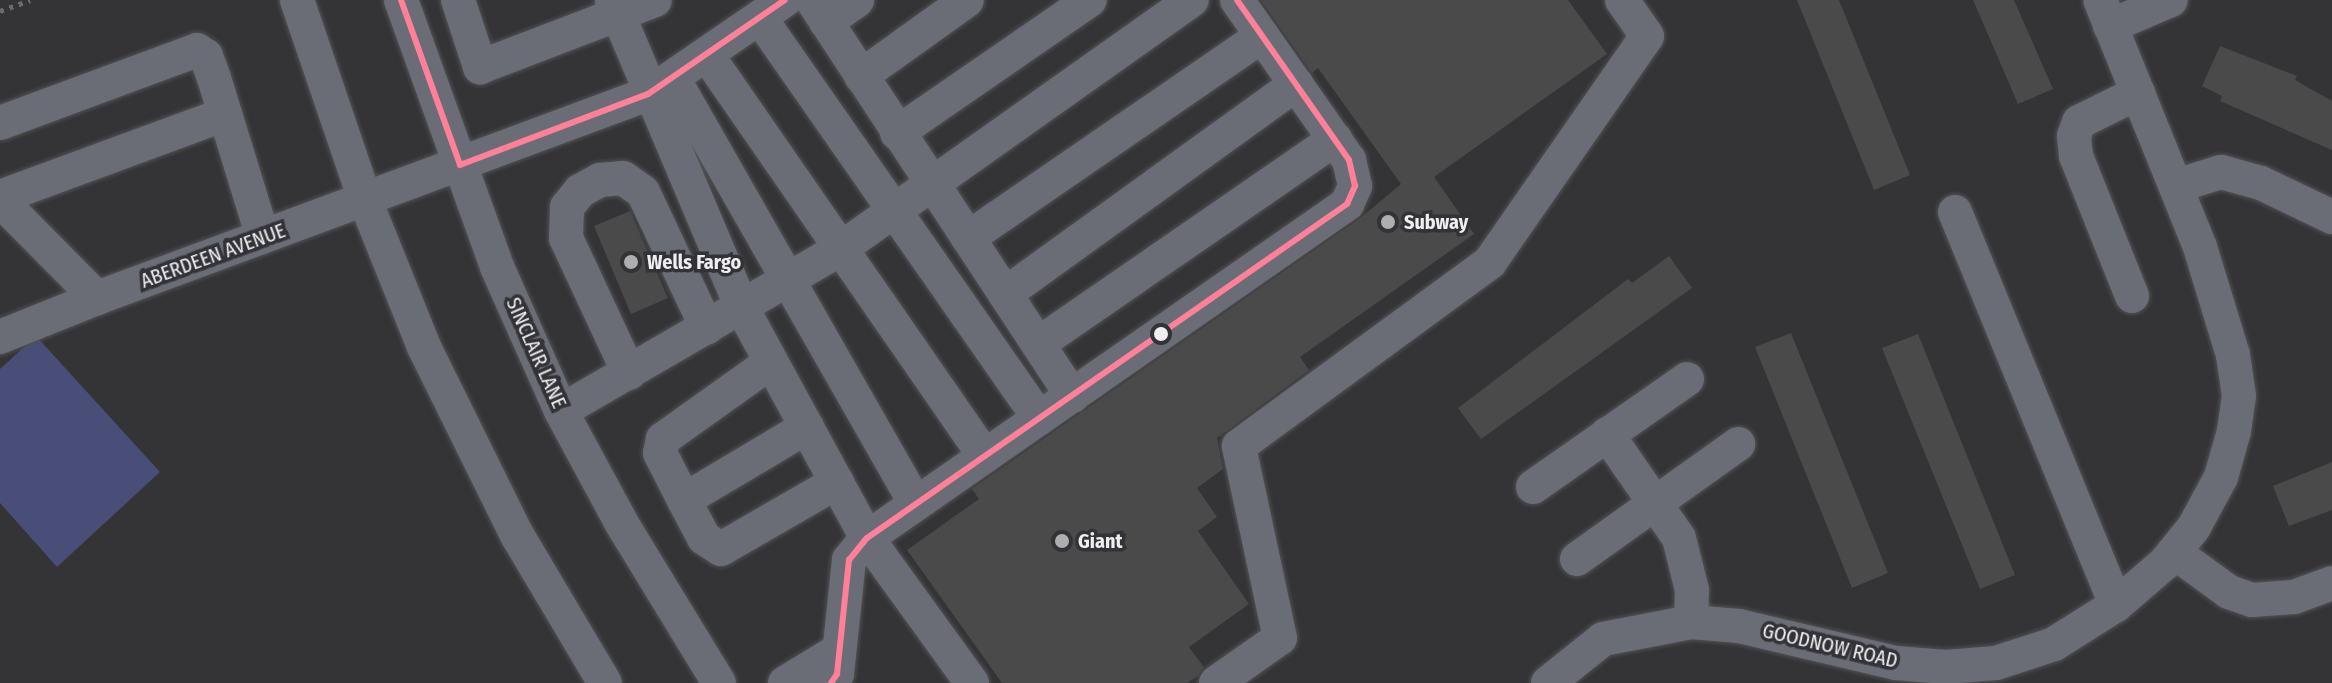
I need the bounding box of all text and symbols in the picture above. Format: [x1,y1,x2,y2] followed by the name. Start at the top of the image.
[1404,210,1468,234] place label: Subway
[1379,213,1397,231] marker: Subway
[137,219,289,293] street label: ABERDEEN AVENUE
[647,250,741,274] place label: Wells Fargo
[622,253,640,271] marker: Wells Fargo
[501,294,571,412] street label: SINCLAIR LANE
[1153,326,1169,342] unlabelled marker
[1078,529,1122,553] place label: Giant
[1053,532,1071,550] marker: Giant
[1760,619,1900,673] street label: GOODNOW ROAD

